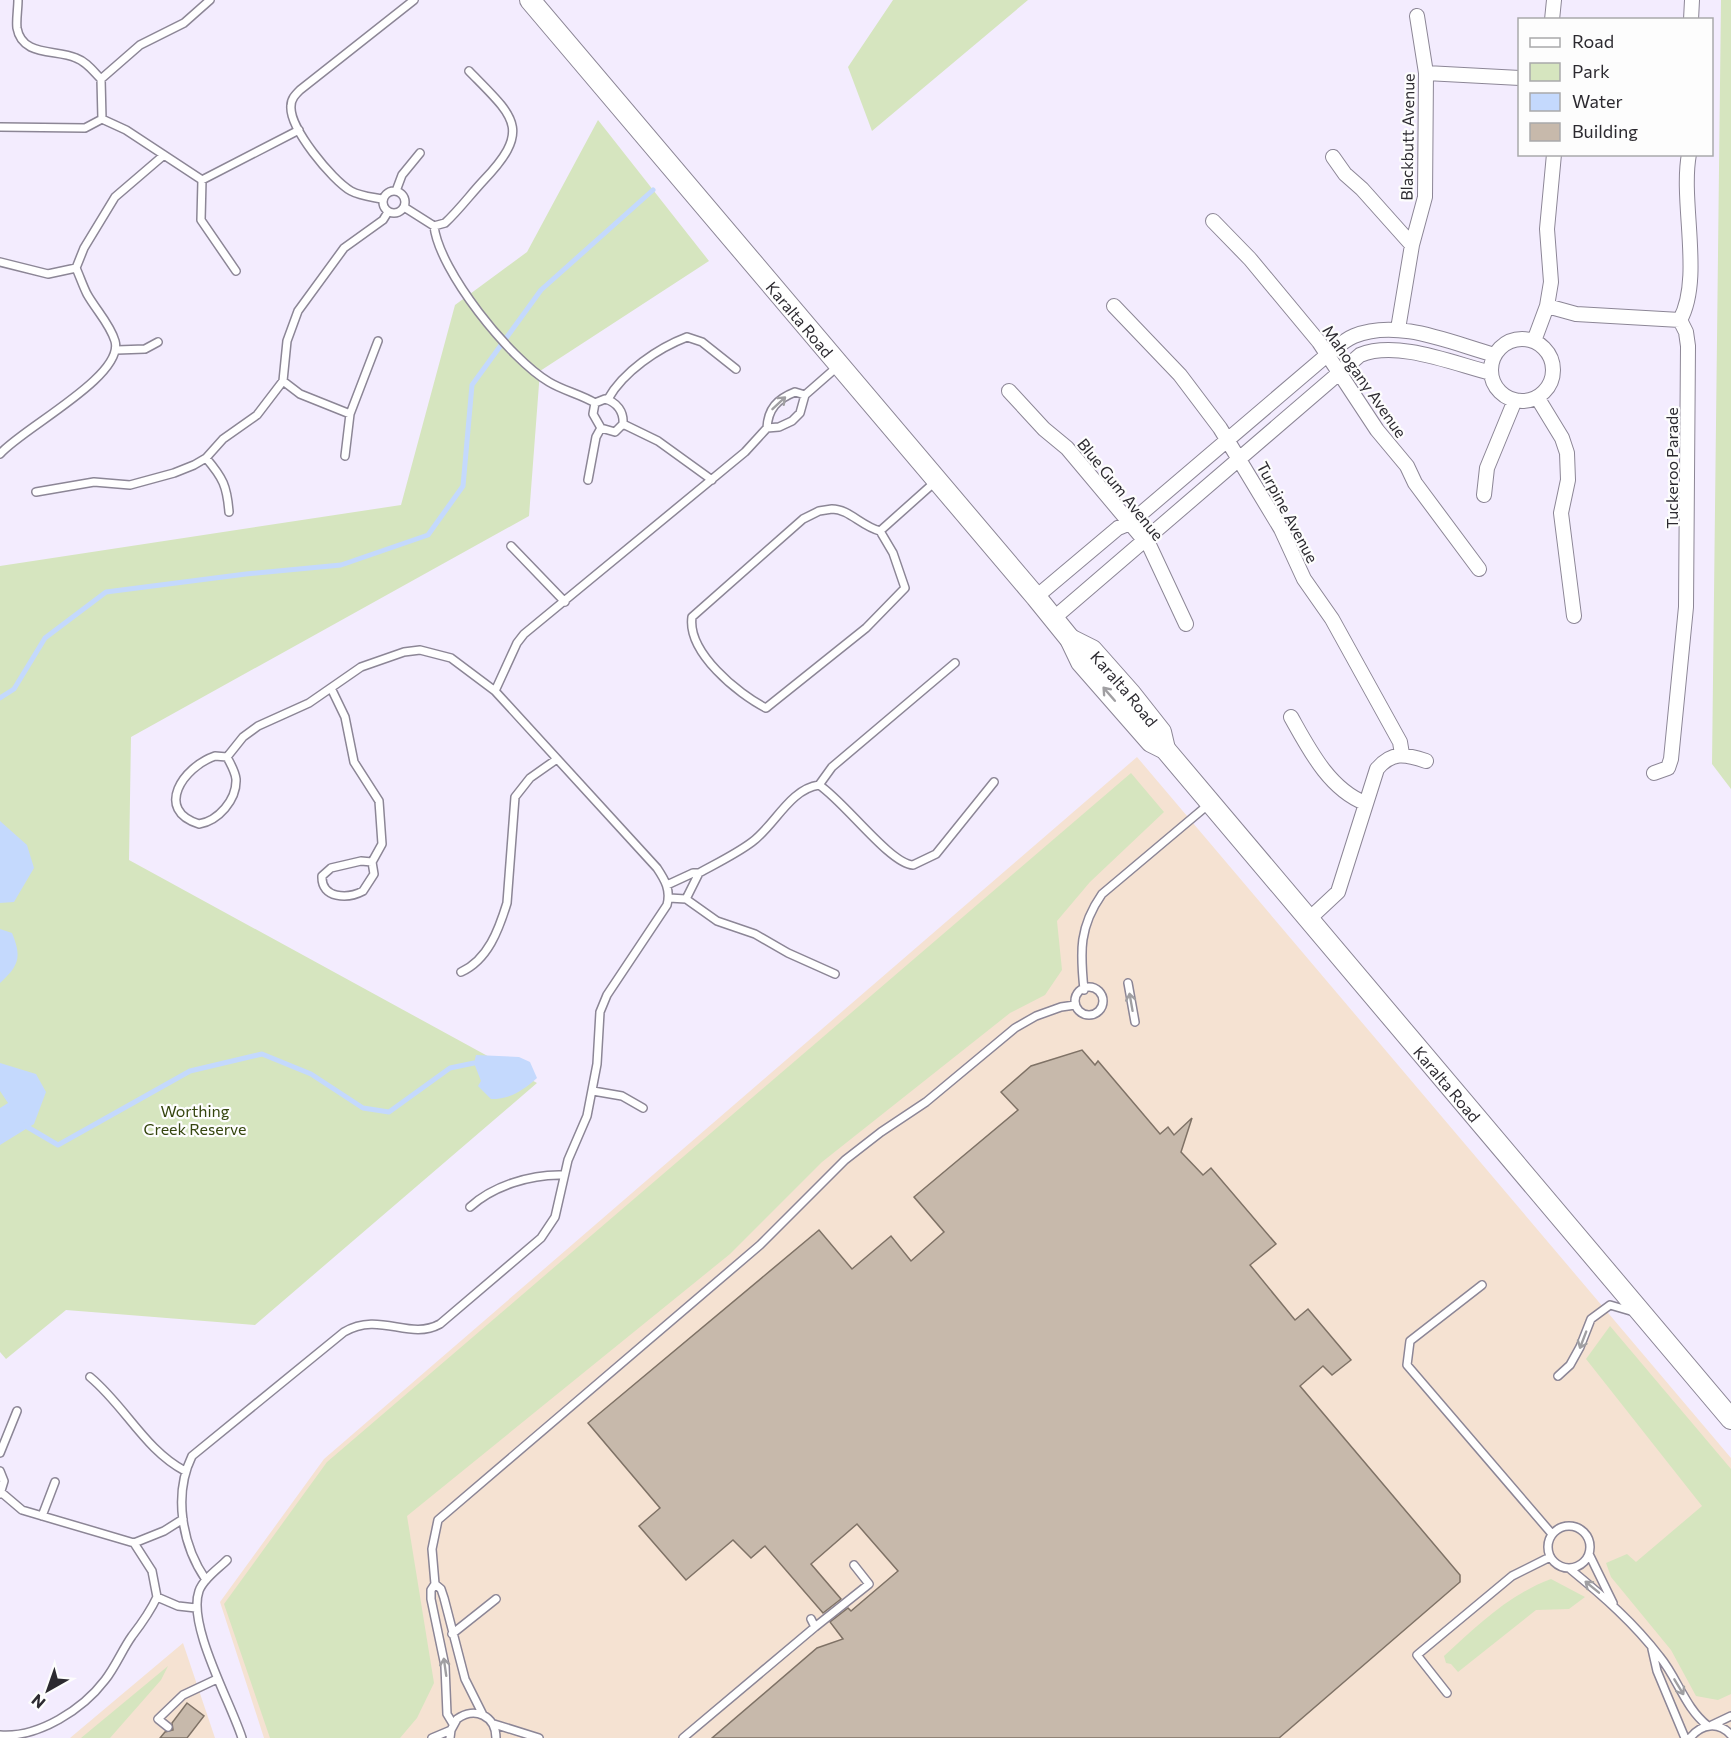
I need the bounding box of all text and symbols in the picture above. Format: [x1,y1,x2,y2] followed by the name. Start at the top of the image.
[1518,18,1713,156] legend
[1572,30,1614,52] text: Road
[1572,60,1610,82] text: Park
[1396,73,1418,201] street label: Blackbutt Avenue
[1572,90,1623,112] text: Water
[1572,120,1638,142] text: Building
[763,277,838,361] street label: Karalta Road
[1319,321,1411,441] street label: Mahogany Avenue
[771,396,786,410] one-way arrow
[1662,407,1681,529] street label: Tuckeroo Parade
[1074,434,1168,544] street label: Blue Gum Avenue
[1253,458,1323,566] street label: Turpine Avenue
[1087,647,1162,730] street label: Karalta Road
[1102,687,1116,702] one-way arrow
[1125,993,1136,1012] one-way arrow
[1410,1042,1485,1125] street label: Karalta Road
[144,1101,246,1138] park label: Worthing Creek Reserve
[1576,1330,1587,1349] one-way arrow
[1585,1580,1600,1594] one-way arrow
[439,1658,450,1678] one-way arrow
[18,1660,78,1720] north arrow
[1673,1678,1685,1695] one-way arrow
[27,1691,49,1713] text: N

